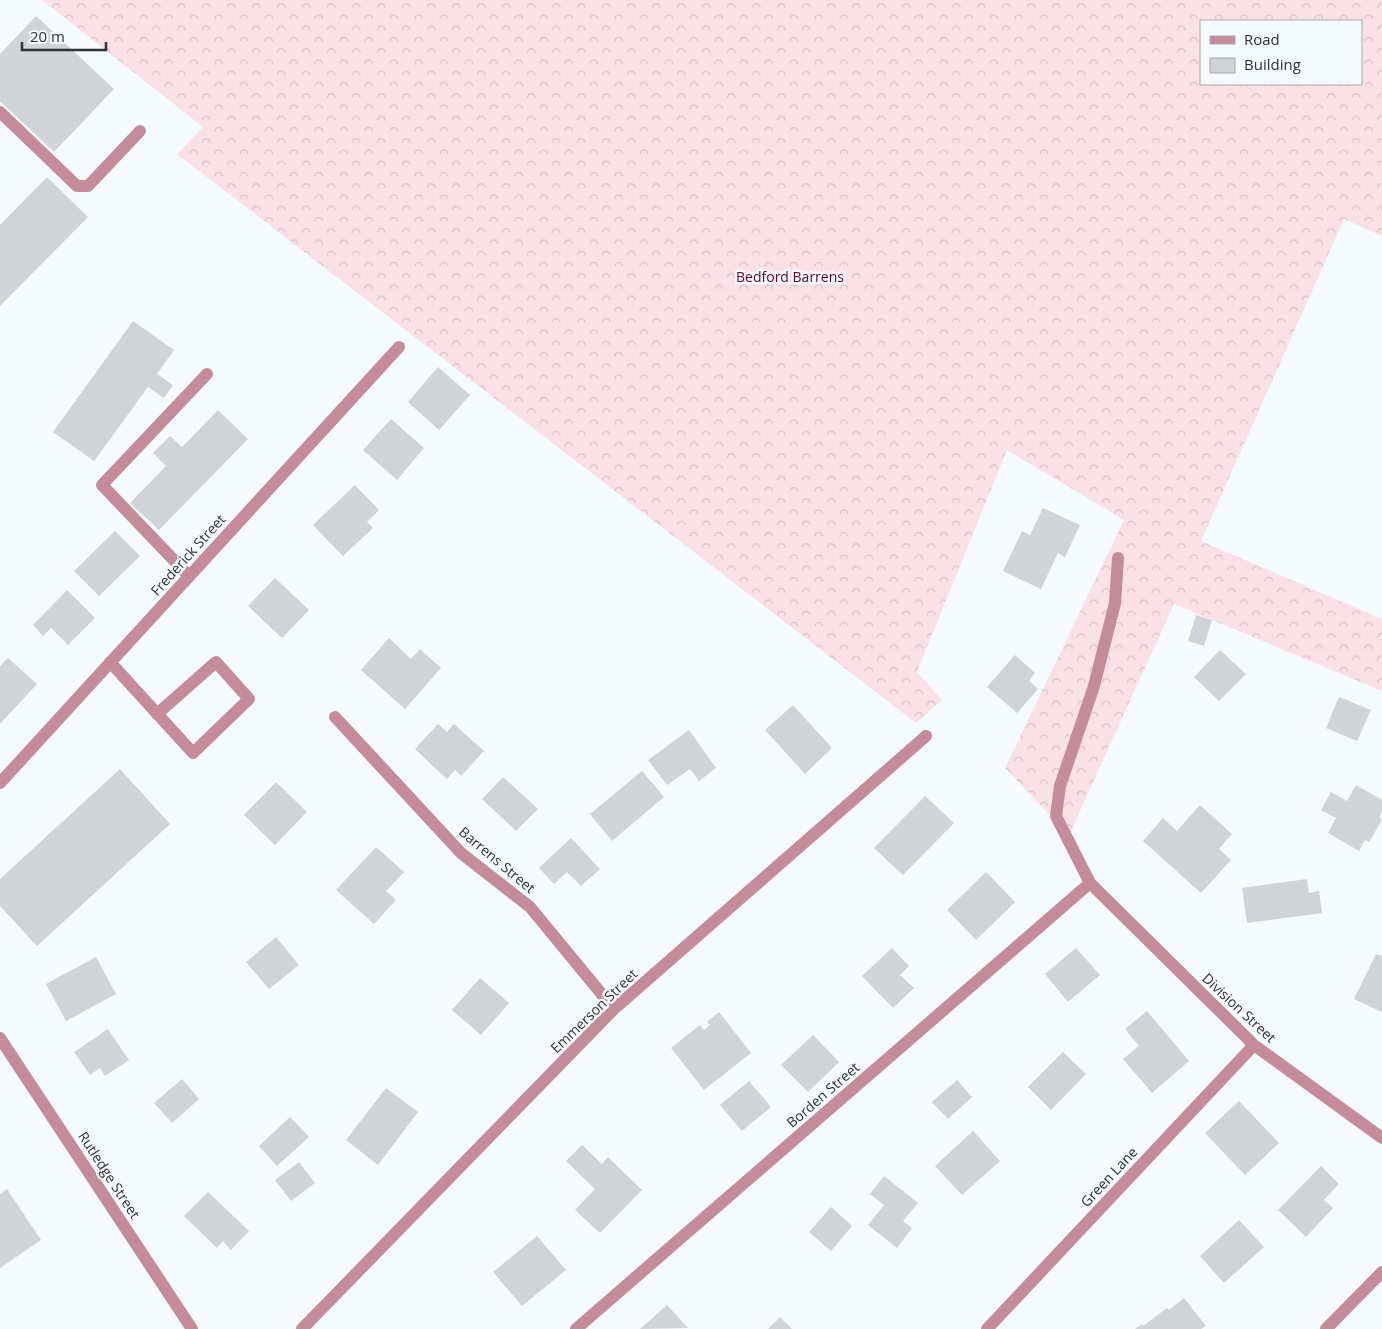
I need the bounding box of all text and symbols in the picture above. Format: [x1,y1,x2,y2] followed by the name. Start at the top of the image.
[22,20,106,52] scale bar
[1200,20,1362,85] legend
[30,26,65,46] text: 20 m
[1244,29,1280,49] text: Road
[1244,54,1301,74] text: Building
[736,267,844,286] park label: Bedford Barrens
[146,510,229,599] street label: Frederick Street
[455,822,539,897] street label: Barrens Street
[546,964,641,1057] street label: Emmerson Street
[1198,969,1280,1047] street label: Division Street
[782,1058,863,1132] street label: Borden Street
[74,1127,145,1222] street label: Rutledge Street
[1076,1143,1141,1211] street label: Green Lane

